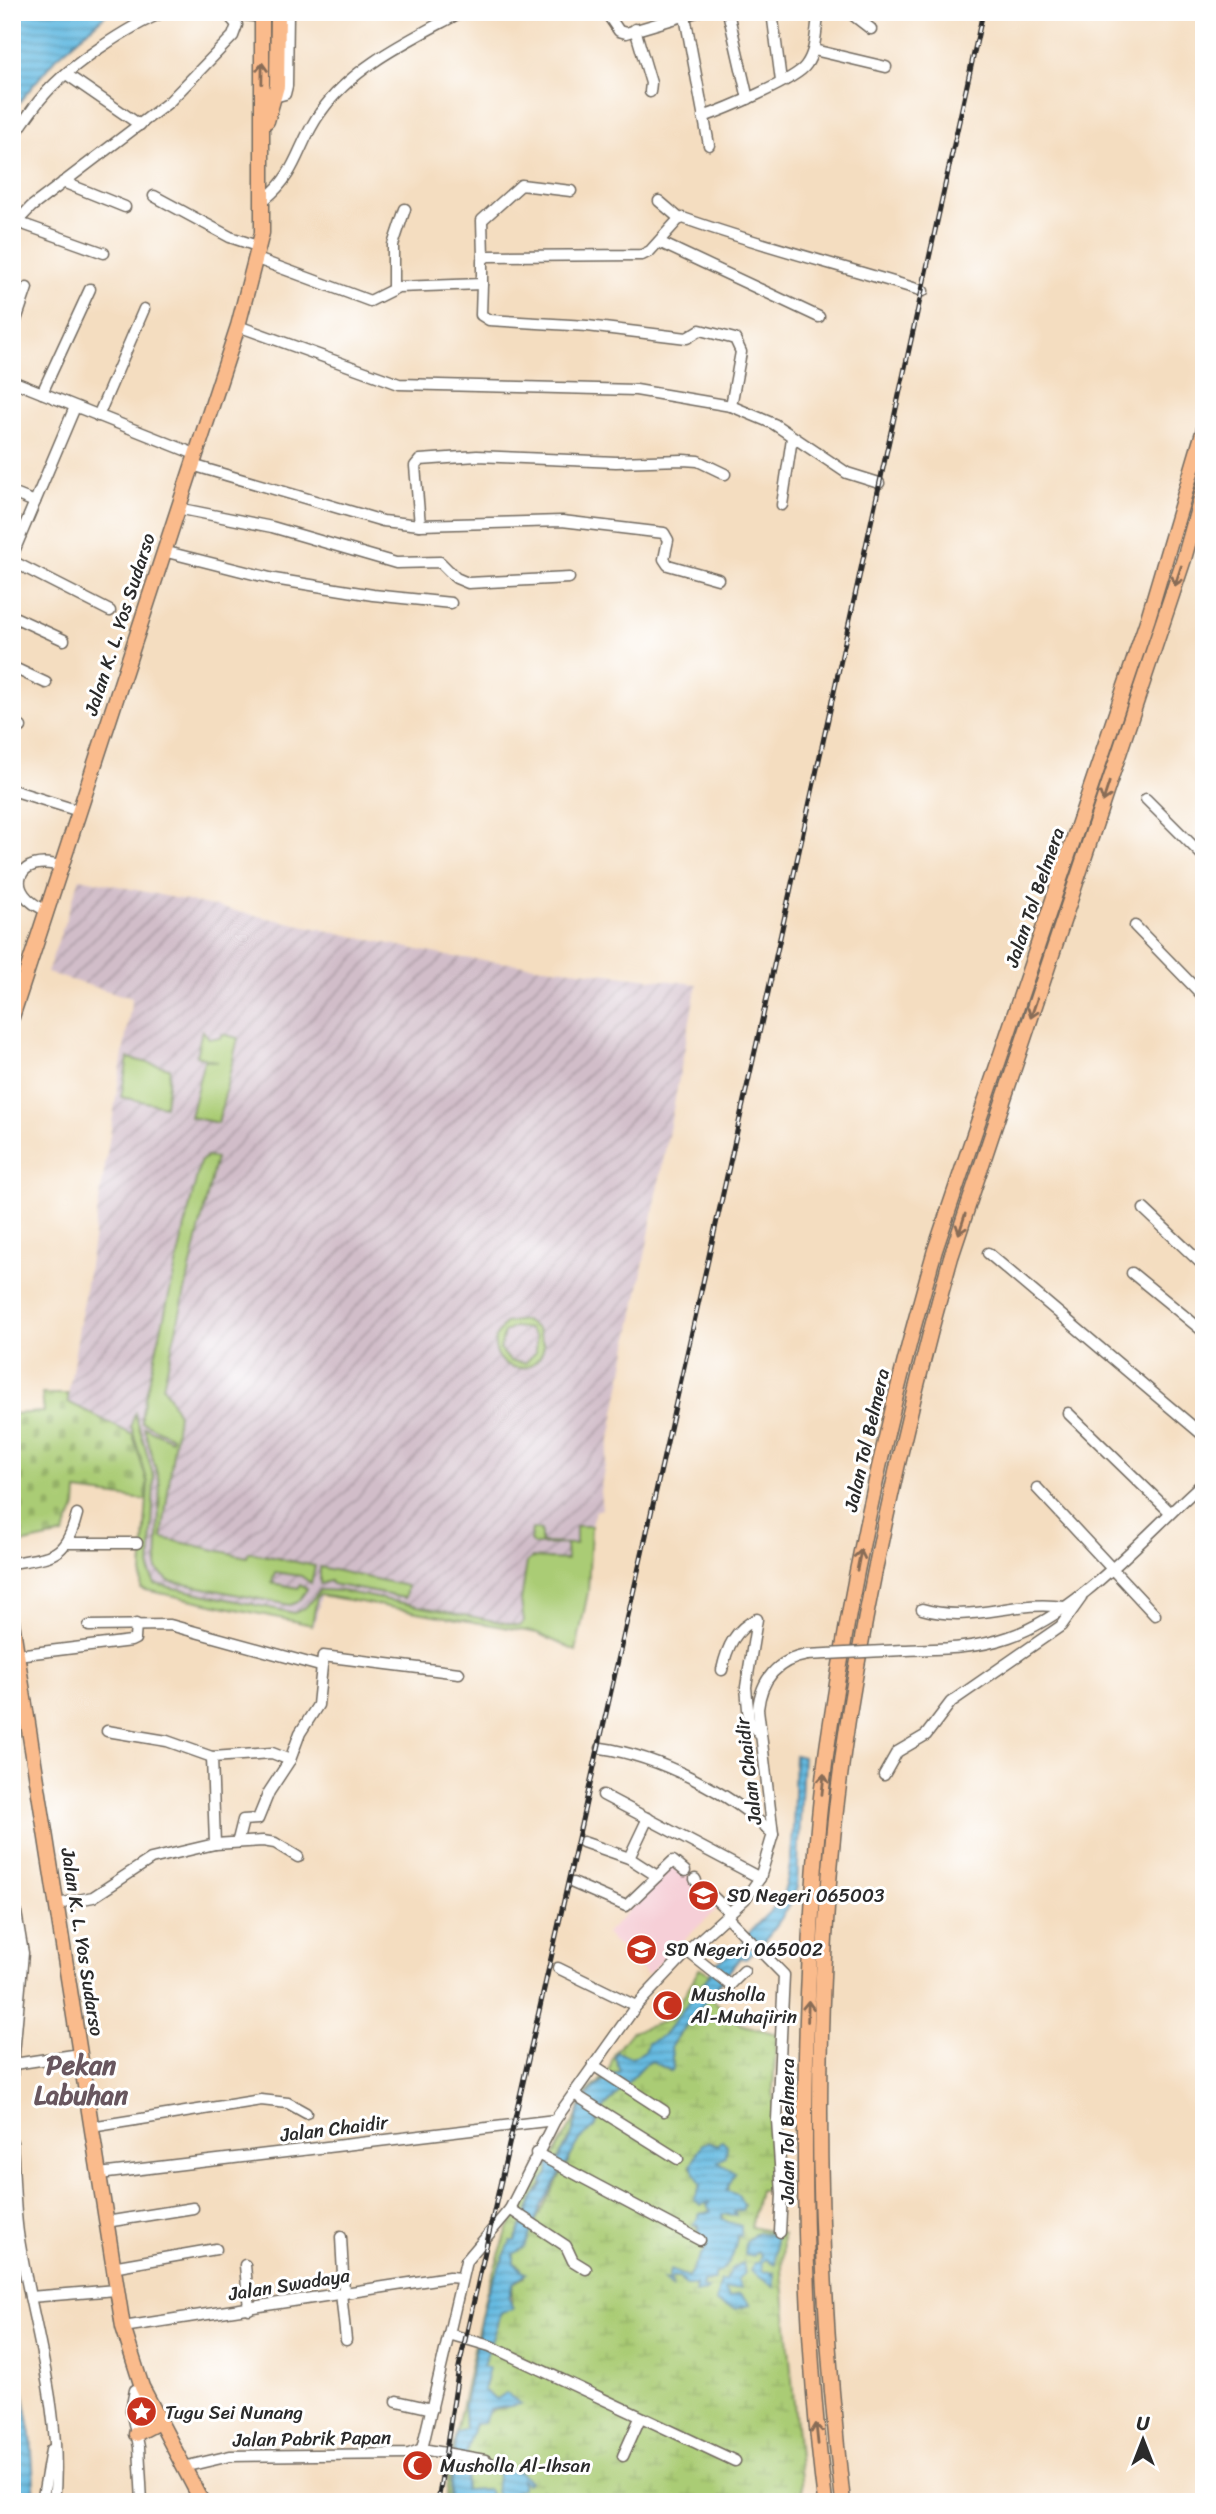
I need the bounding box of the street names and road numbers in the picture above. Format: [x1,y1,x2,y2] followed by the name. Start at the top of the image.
[74,528,165,721] street label: Jalan K. L. Yos Sudarso
[995,822,1074,972] street label: Jalan Tol Belmera
[834,1365,899,1516] street label: Jalan Tol Belmera
[725,1714,772,1828] street label: Jalan Chaidir
[51,1845,114,2039] street label: Jalan K. L. Yos Sudarso
[771,2058,804,2205] street label: Jalan Tol Belmera
[277,2105,391,2152] street label: Jalan Chaidir
[225,2259,352,2311] street label: Jalan Swadaya
[232,2421,391,2456] street label: Jalan Pabrik Papan

